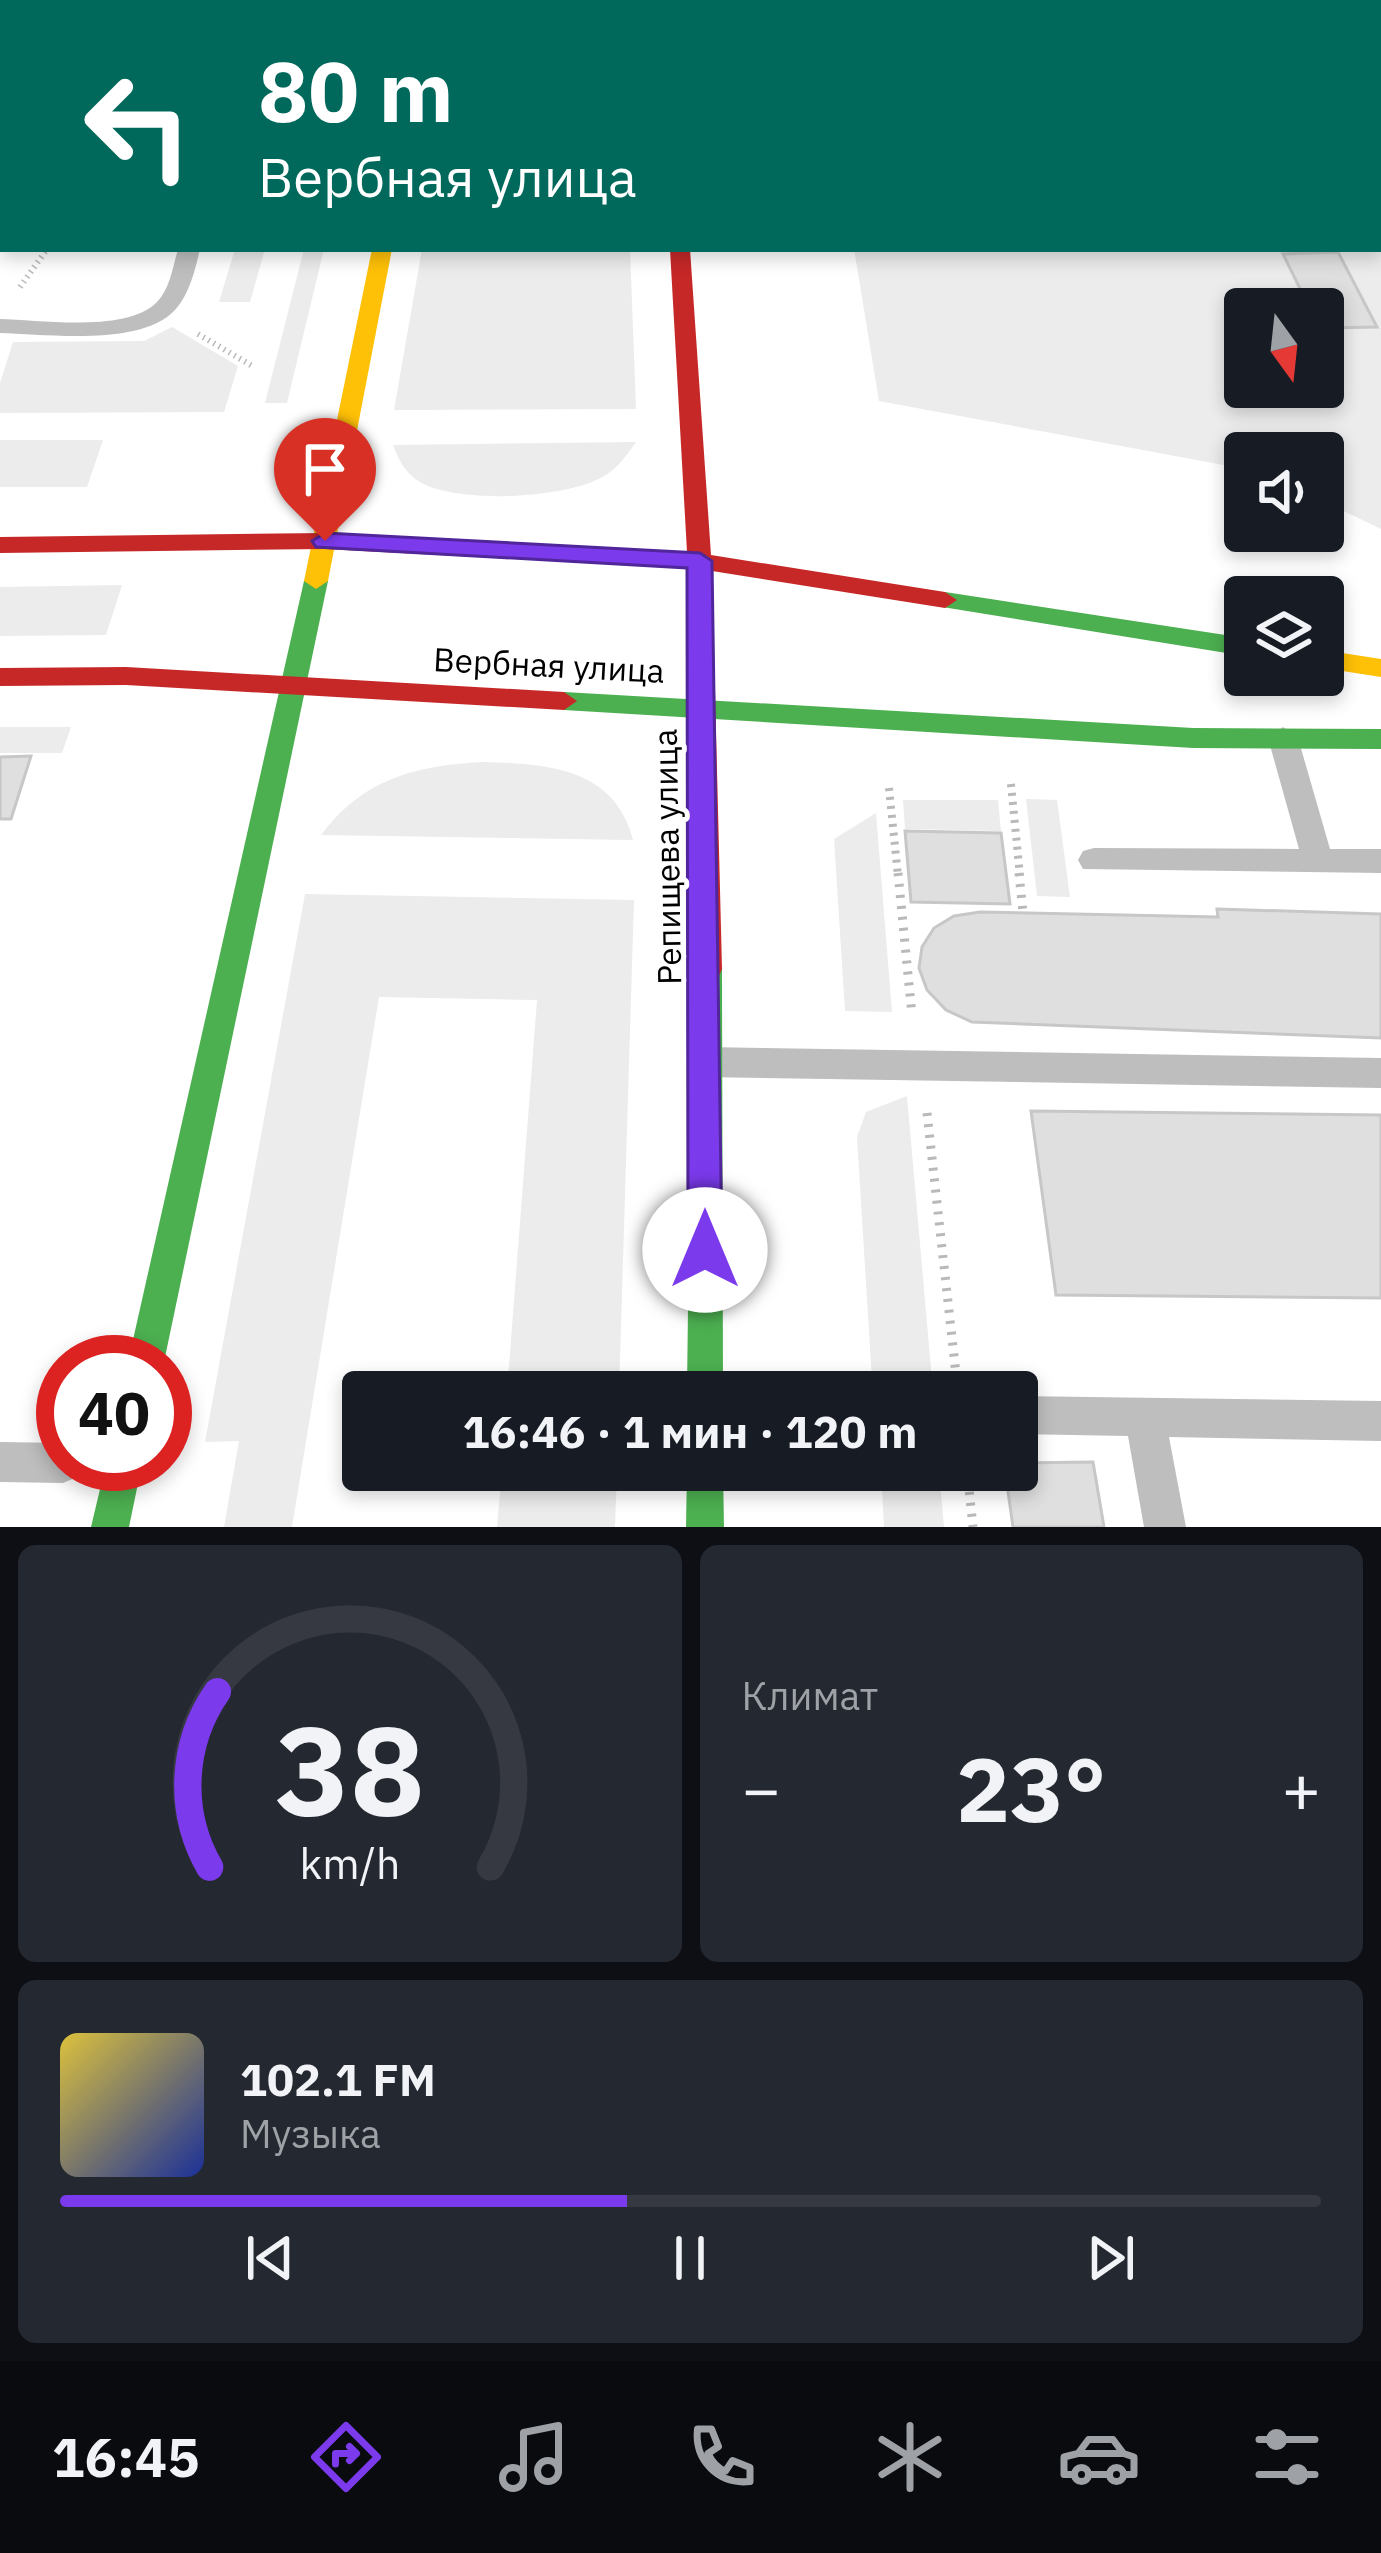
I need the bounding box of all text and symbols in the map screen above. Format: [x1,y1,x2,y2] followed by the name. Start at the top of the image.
[258,36,454,145] text: 80 m
[60,48,216,204] icon: left
[258,142,637,212] text: Вербная улица
[1224,288,1344,408] north arrow
[1224,288,1344,696] map controls
[274,418,376,541] pin
[1224,432,1344,552] button: sound
[292,436,358,502] icon: arrive
[1224,576,1344,696] button: layers
[432,637,666,692] street label: Вербная улица
[643,729,690,985] street label: Репищева улица
[642,1187,768,1313] position arrow
[36,1335,192,1491] speed limit sign: 40
[463,1402,917,1460] text: 16:46 · 1 мин · 120 m
[742,1670,878,1721] text: Климат
[275,1688,425,1850] text: 38
[956,1730,1106,1847] text: 23°
[742,1745,781,1831] text: −
[1281,1745,1321,1831] text: +
[299,1834,400,1890] text: km/h
[240,2050,436,2108] text: 102.1 FM
[240,2108,381,2159] text: Музыка
[237,2225,303,2291] icon: previous
[657,2225,723,2291] icon: pause
[1078,2225,1144,2291] icon: next
[304,2415,388,2499] icon: directions
[492,2415,576,2499] icon: music
[680,2415,764,2499] icon: phone
[868,2415,952,2499] icon: climate
[1057,2415,1141,2499] icon: car
[1245,2415,1329,2499] icon: filters
[52,2422,200,2492] text: 16:45

